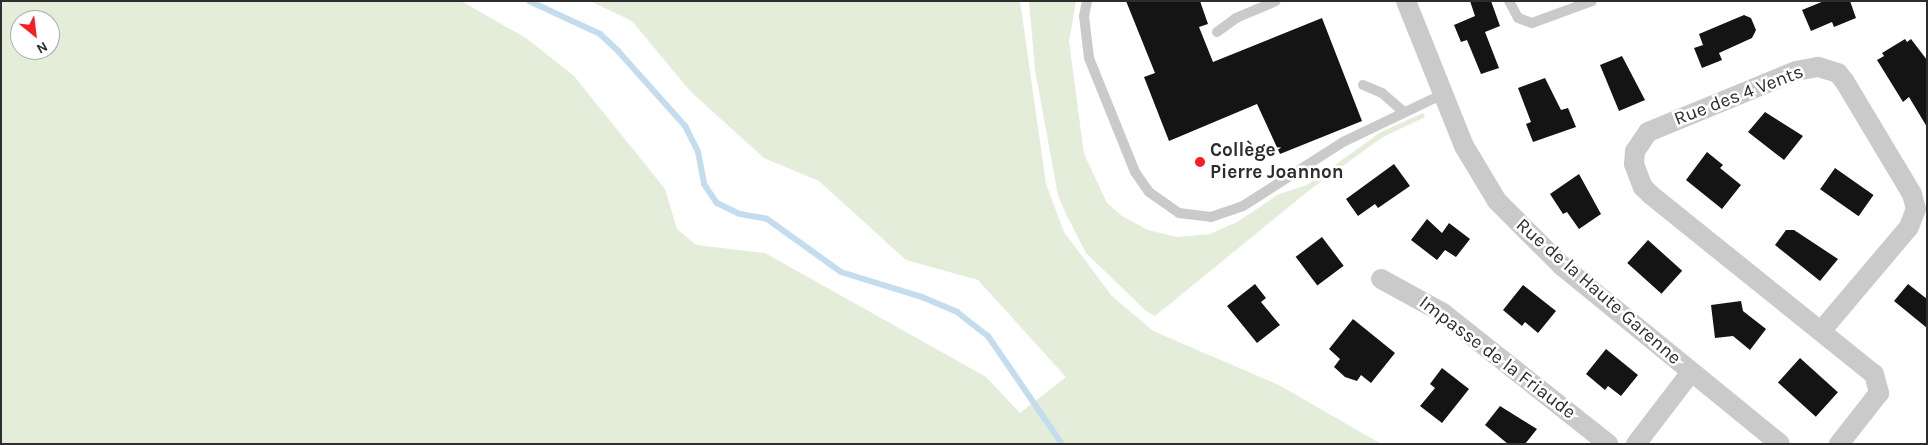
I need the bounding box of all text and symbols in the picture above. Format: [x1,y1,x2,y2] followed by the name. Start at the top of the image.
[10,10,60,60] north arrow
[34,38,51,58] text: N
[1671,61,1807,131] street label: Rue des 4 Vents
[1210,140,1344,184] place label: Collège Pierre Joannon
[1194,156,1206,168] marker: Collège Pierre Joannon
[1511,214,1685,370] street label: Rue de la Haute Garenne
[1414,292,1580,424] street label: Impasse de la Friaude

